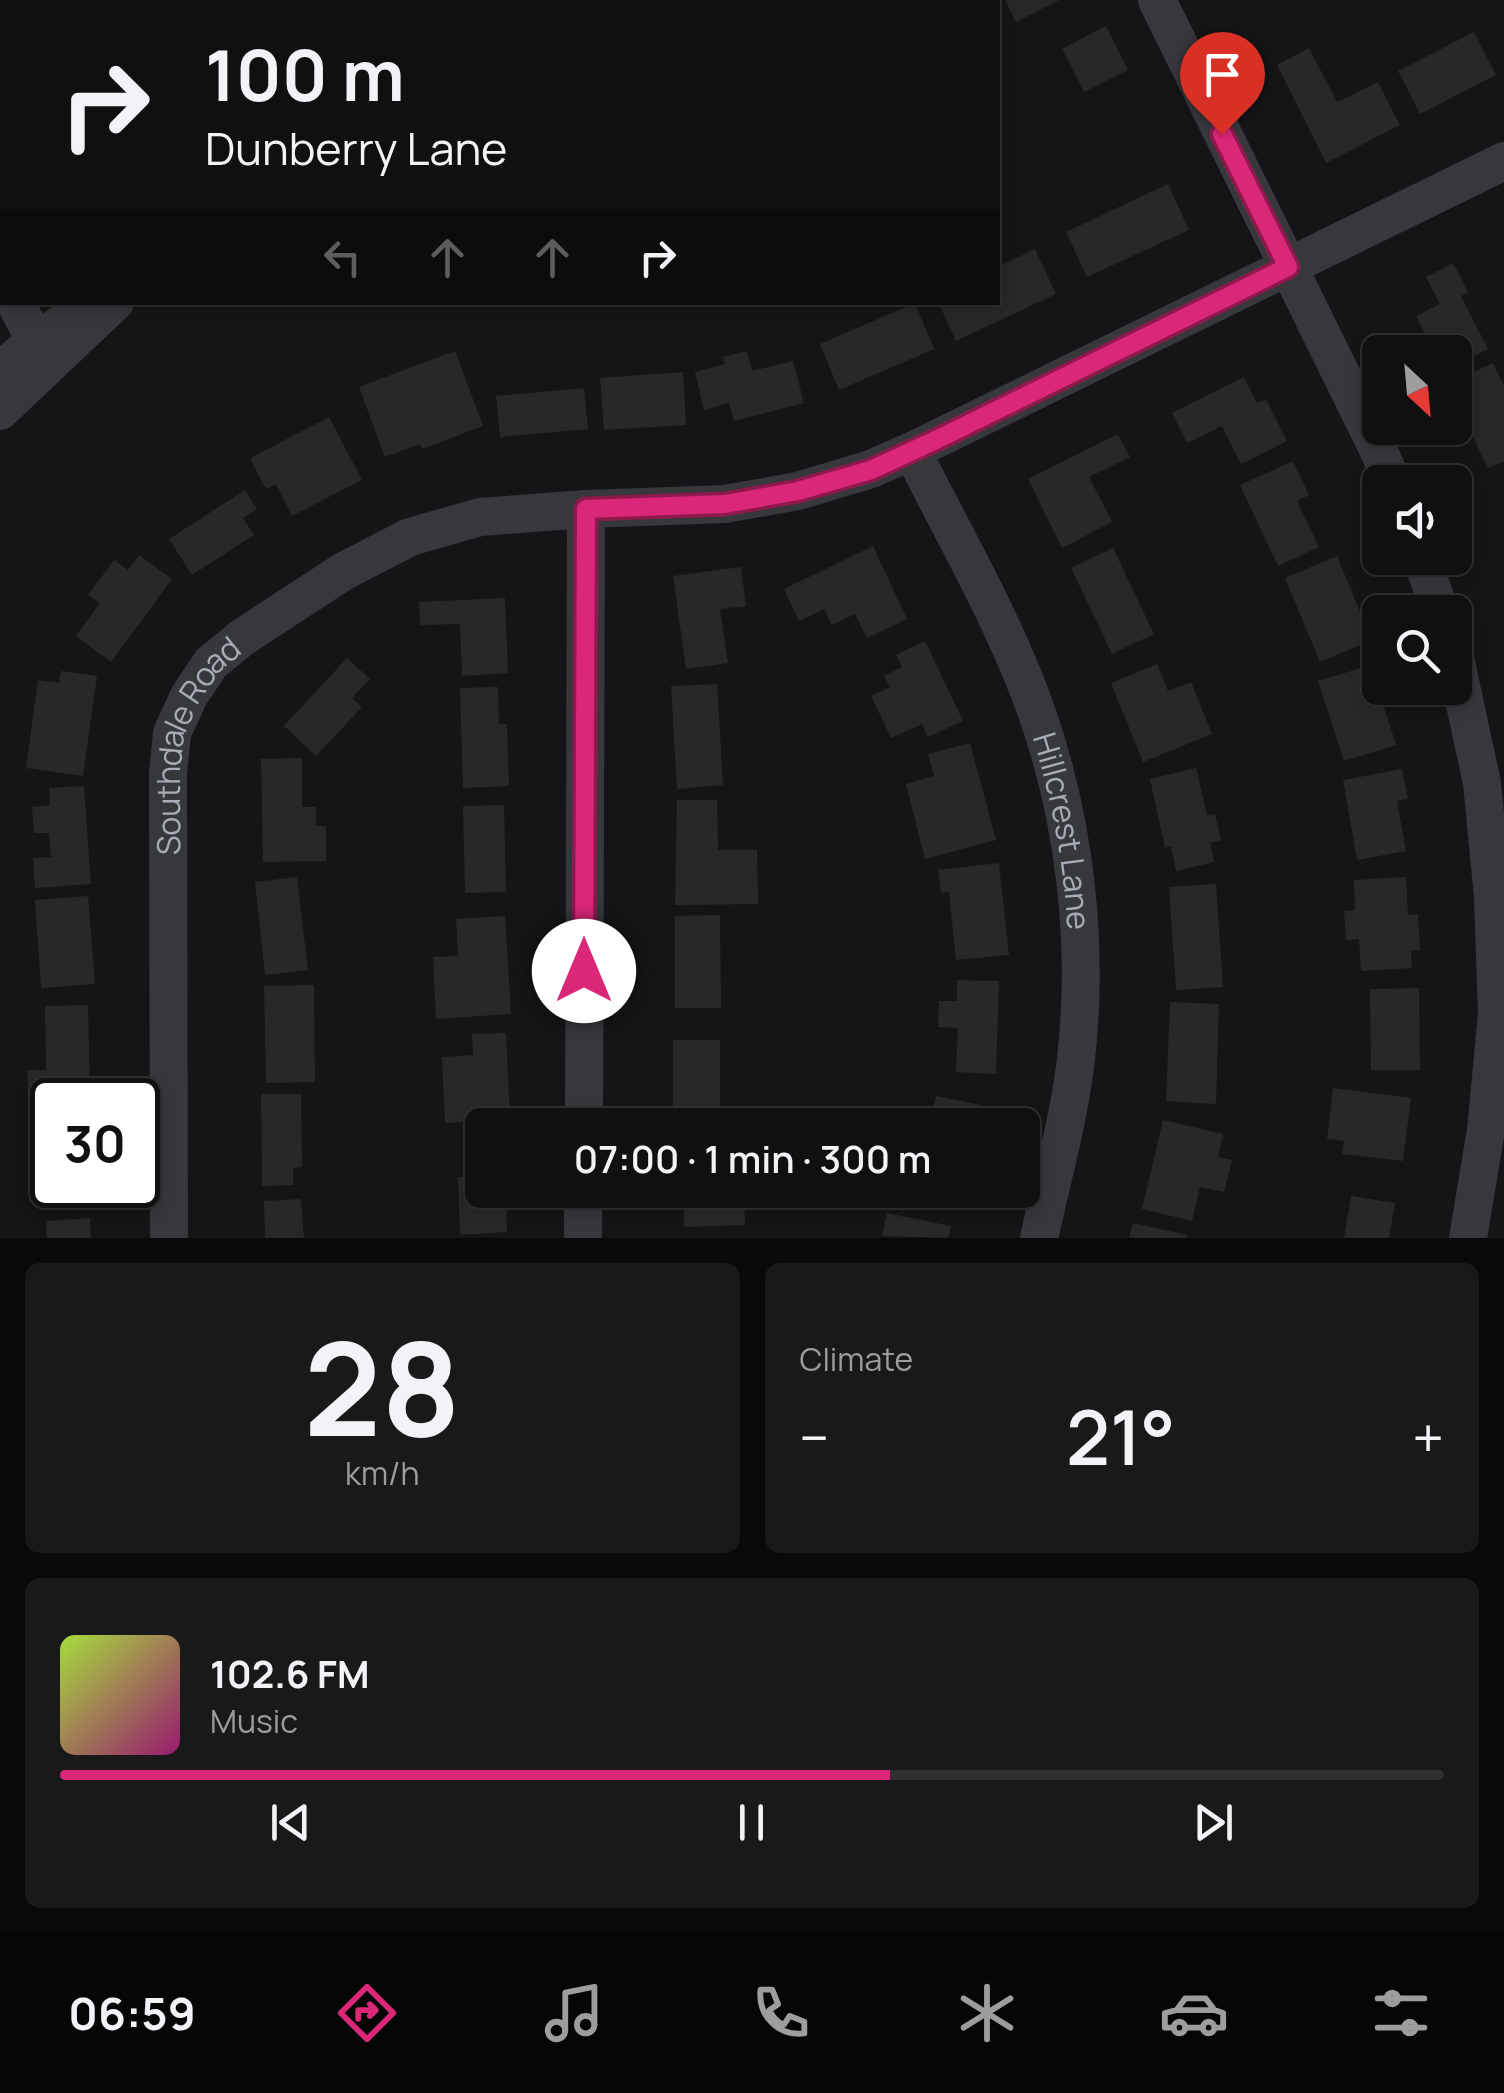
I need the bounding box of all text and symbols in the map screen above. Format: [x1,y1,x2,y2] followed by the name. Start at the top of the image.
[205,26,405,122] text: 100 m
[1180,32,1265,135] pin
[40,40,170,170] icon: right
[1195,47,1250,102] icon: arrive
[205,117,507,179] text: Dunberry Lane
[315,230,370,285] icon: left
[420,230,475,285] icon: ahead
[525,230,580,285] icon: ahead
[630,230,685,285] icon: right
[1362,335,1472,445] north arrow
[1362,335,1472,705] map controls
[1362,465,1472,575] button: sound
[1362,595,1472,705] button: search
[146,626,250,855] street label: Southdale Road
[1023,727,1102,931] street label: Hillcrest Lane
[532,919,636,1023] position arrow
[30,1078,160,1208] speed limit sign: 30
[574,1132,931,1184] text: 07:00 · 1 min · 300 m
[304,1297,461,1475] text: 28
[800,1337,913,1381] text: Climate
[1066,1385,1175,1488] text: 21°
[800,1399,829,1475] text: −
[1412,1399,1444,1475] text: +
[345,1451,419,1495] text: km/h
[210,1647,369,1699] text: 102.6 FM
[210,1699,298,1743] text: Music
[263,1795,318,1850] icon: previous
[724,1795,779,1850] icon: pause
[1186,1795,1241,1850] icon: next
[332,1978,402,2048] icon: directions
[539,1978,609,2048] icon: music
[746,1978,816,2048] icon: phone
[952,1978,1022,2048] icon: climate
[1159,1978,1229,2048] icon: car
[1366,1978,1436,2048] icon: filters
[68,1982,196,2044] text: 06:59

